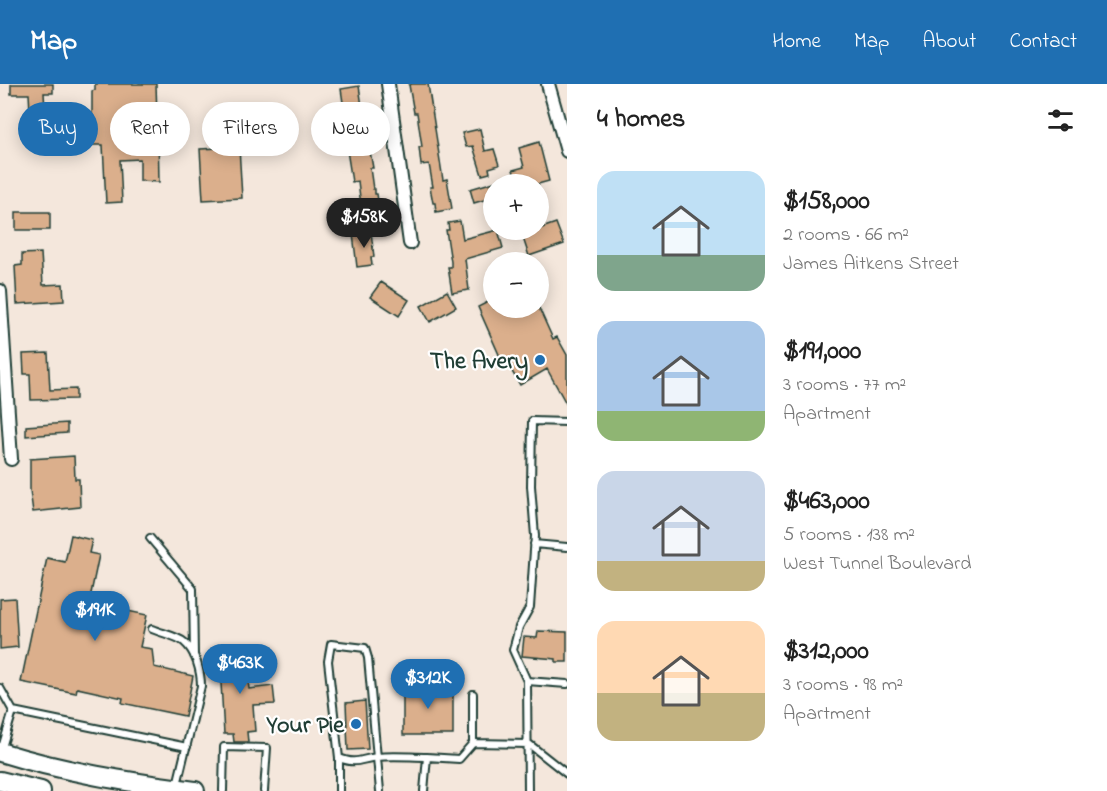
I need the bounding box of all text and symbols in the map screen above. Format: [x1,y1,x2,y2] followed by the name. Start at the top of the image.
[30,22,77,63] text: Map
[772,27,821,57] text: Home
[854,27,889,57] text: Map
[922,27,976,57] text: About
[1009,27,1077,57] text: Contact
[597,101,685,139] text: 4 homes
[18,102,98,156] chip: Buy
[110,102,190,156] chip: Rent
[202,102,299,156] chip: Filters
[311,102,390,156] chip: New
[1044,104,1077,137] icon: filters
[483,174,549,318] map controls
[483,174,549,240] button: +
[783,183,870,221] text: $158,000
[645,195,717,267] icon: home
[322,198,406,249] pin: $158K
[340,203,388,232] text: $158K
[783,221,909,250] text: 2 rooms · 66 m²
[783,250,959,279] text: James Aitkens Street
[483,252,549,318] button: −
[783,333,861,371] text: $191,000
[430,345,528,381] place label: The Avery
[645,345,717,417] icon: home
[533,353,547,367] marker: The Avery
[783,371,906,400] text: 3 rooms · 77 m²
[783,400,871,429] text: Apartment
[783,483,870,521] text: $463,000
[645,495,717,567] icon: home
[783,521,915,550] text: 5 rooms · 138 m²
[783,550,972,579] text: West Tunnel Boulevard
[53,591,137,642] pin: $191K
[75,596,115,625] text: $191K
[783,633,869,671] text: $312,000
[198,644,282,695] pin: $463K
[645,645,717,717] icon: home
[216,649,264,678] text: $463K
[386,659,470,710] pin: $312K
[405,664,451,693] text: $312K
[783,671,903,700] text: 3 rooms · 98 m²
[783,700,871,729] text: Apartment
[266,709,345,744] place label: Your Pie
[349,717,363,731] marker: Your Pie

